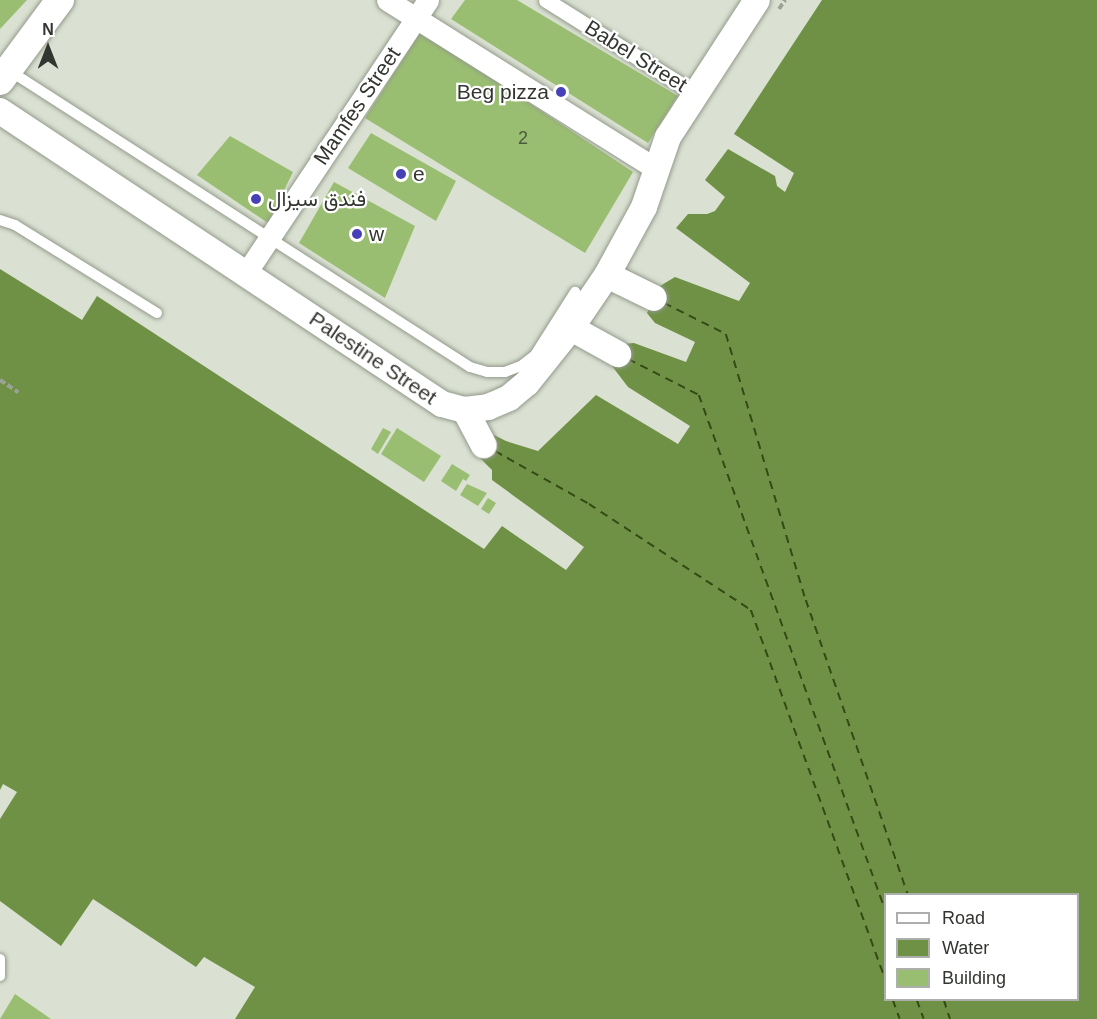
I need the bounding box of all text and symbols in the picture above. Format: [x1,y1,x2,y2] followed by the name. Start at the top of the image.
[580,15,692,97] street label: Babel Street
[18,18,78,78] north arrow
[42,21,54,38] text: N
[308,42,406,170] street label: Mamfes Street
[457,79,549,105] place label: Beg pizza
[554,85,568,99] marker: Beg pizza
[518,127,528,149] house number: 2
[413,161,425,187] place label: e
[394,167,408,181] marker: e
[268,186,366,212] place label: فندق سيزال
[249,192,263,206] marker: فندق سيزال
[369,221,384,247] place label: w
[350,227,364,241] marker: w
[305,306,441,410] street label: Palestine Street
[884,893,1079,1001] legend
[942,908,985,928] text: Road
[942,938,989,958] text: Water
[942,968,1006,988] text: Building

